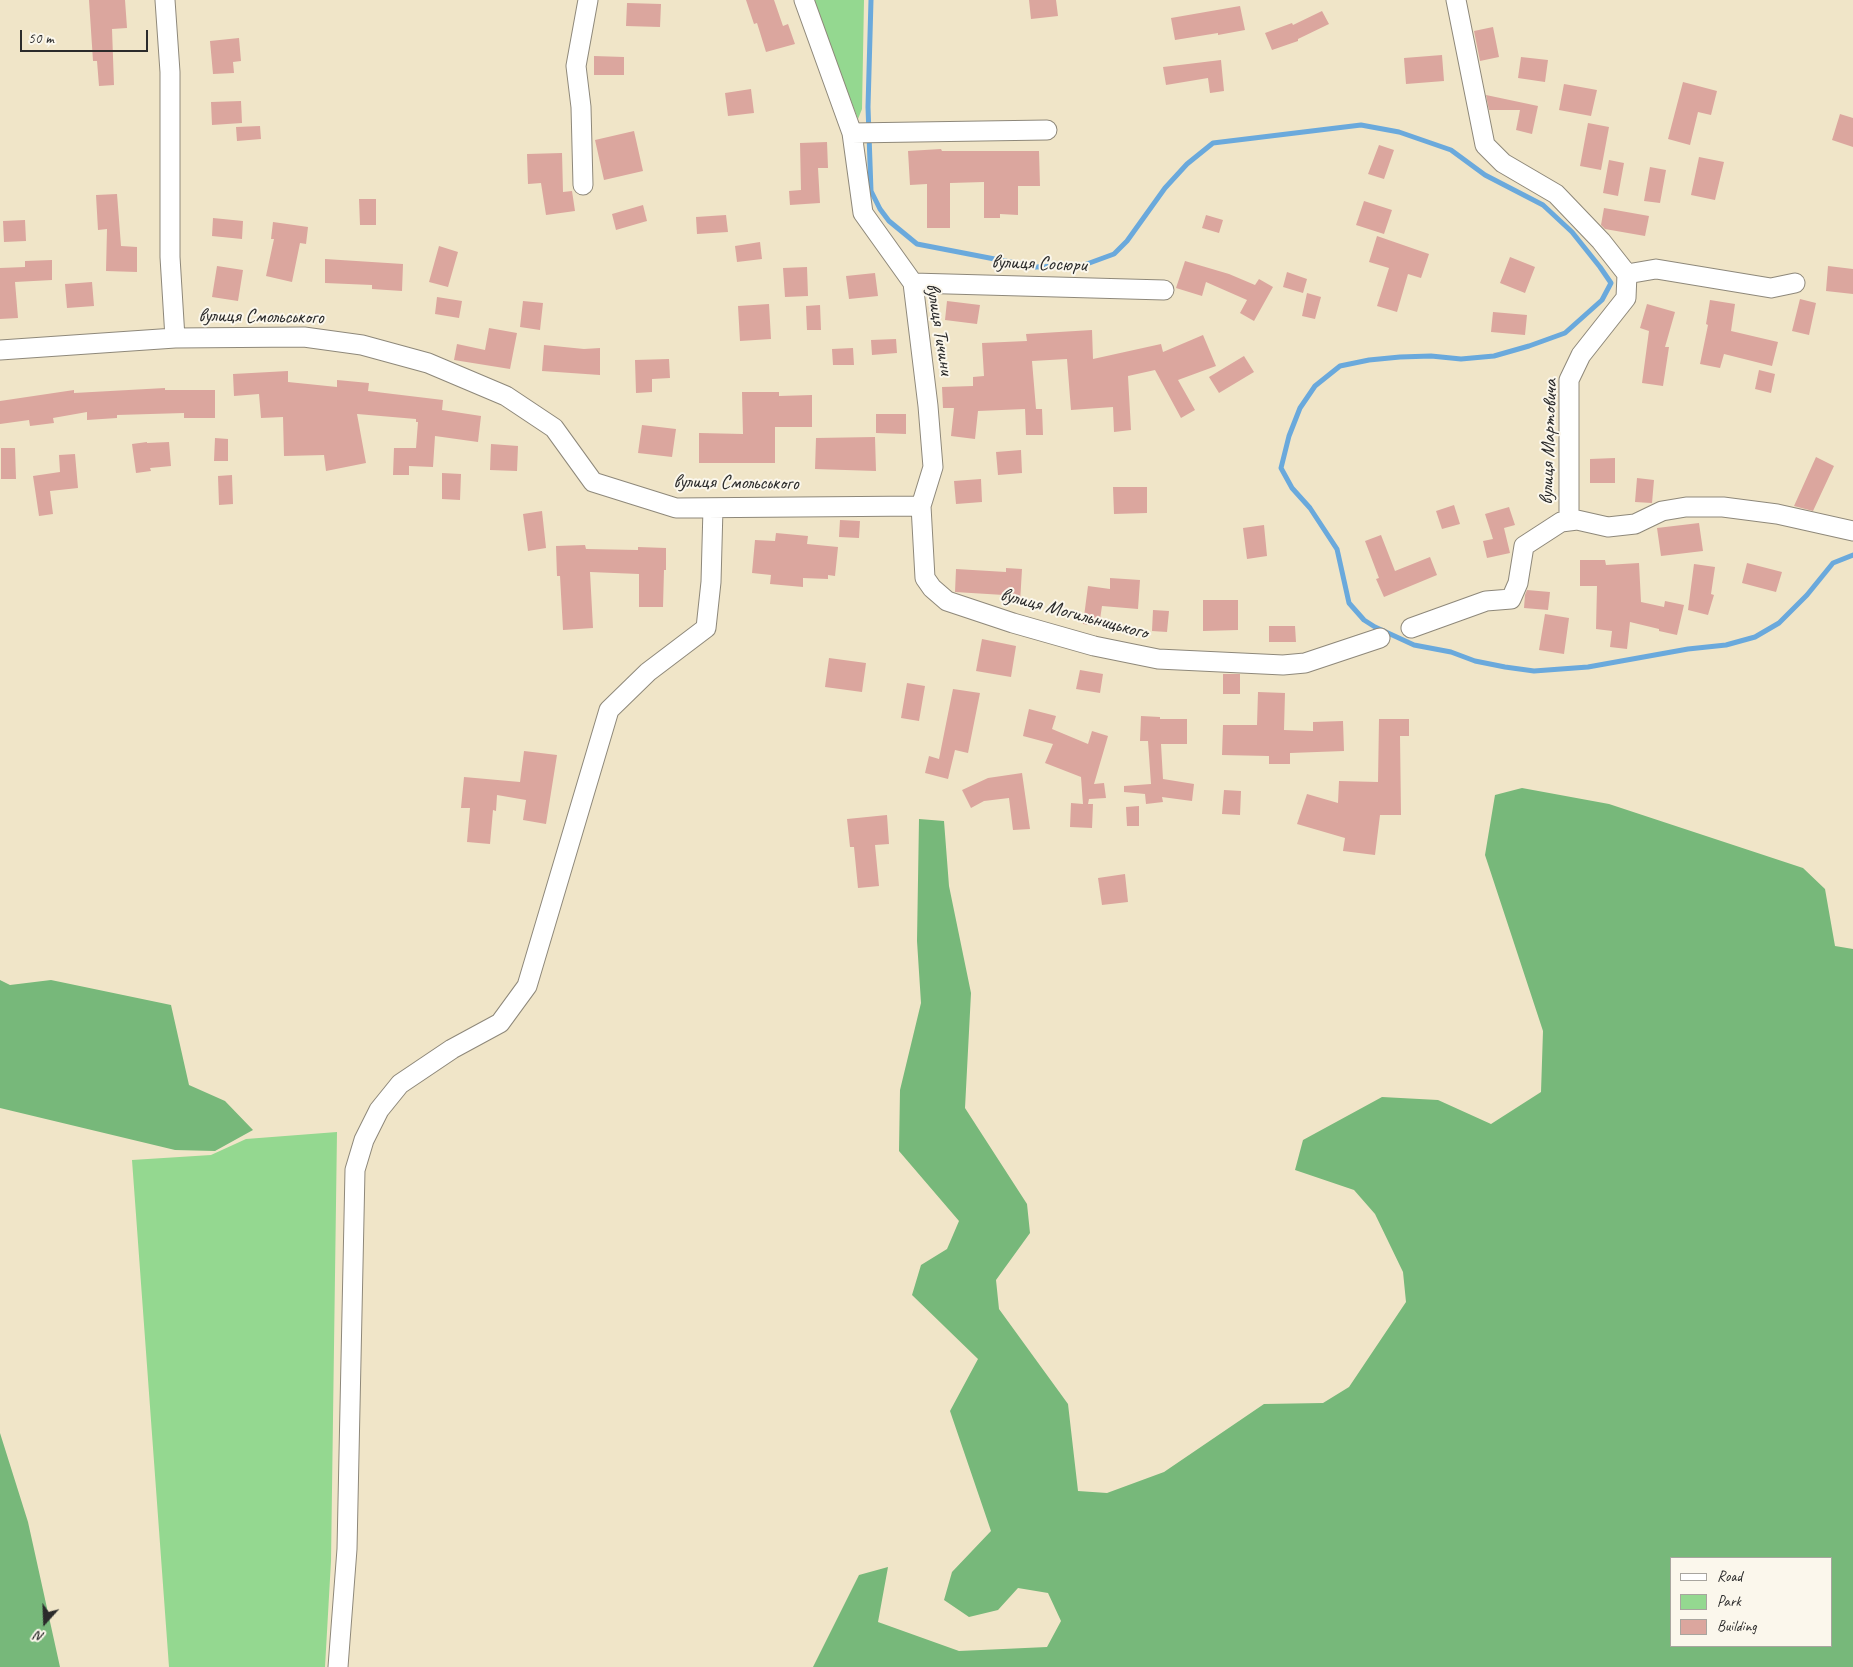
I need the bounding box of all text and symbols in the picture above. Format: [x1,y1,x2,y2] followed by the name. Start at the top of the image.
[22,20,150,52] scale bar
[28,29,54,48] text: 50 m
[991,250,1087,278] street label: вулиця Сосюри
[920,282,958,376] street label: вулиця Тичини
[198,304,324,330] street label: вулиця Смольського
[1535,379,1563,505] street label: вулиця Мартовича
[673,470,799,496] street label: вулиця Смольського
[997,583,1151,645] street label: вулиця Могильницького
[1670,1557,1833,1647] legend
[1717,1567,1742,1586] text: Road
[1717,1592,1741,1611] text: Park
[20,1597,70,1647] north arrow
[1717,1617,1756,1636] text: Building
[33,1627,47,1646] text: N

